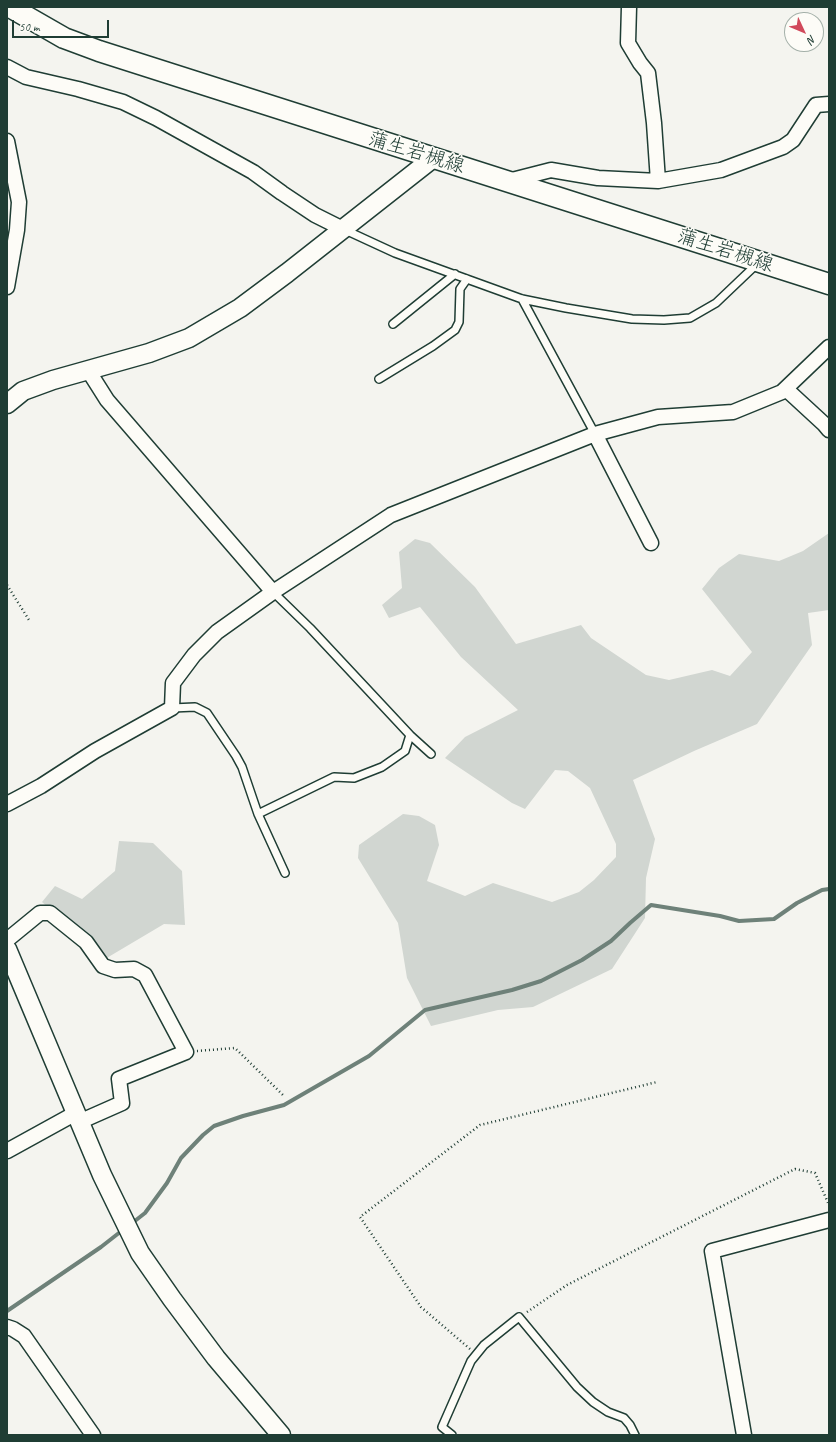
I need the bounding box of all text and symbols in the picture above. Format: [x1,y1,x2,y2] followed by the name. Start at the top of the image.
[14,12,111,38] scale bar
[784,12,824,52] north arrow
[19,19,39,35] text: 50 m
[805,32,819,47] text: N
[365,127,467,179] street label: 蒲生岩槻線
[674,224,776,278] street label: 蒲生岩槻線

